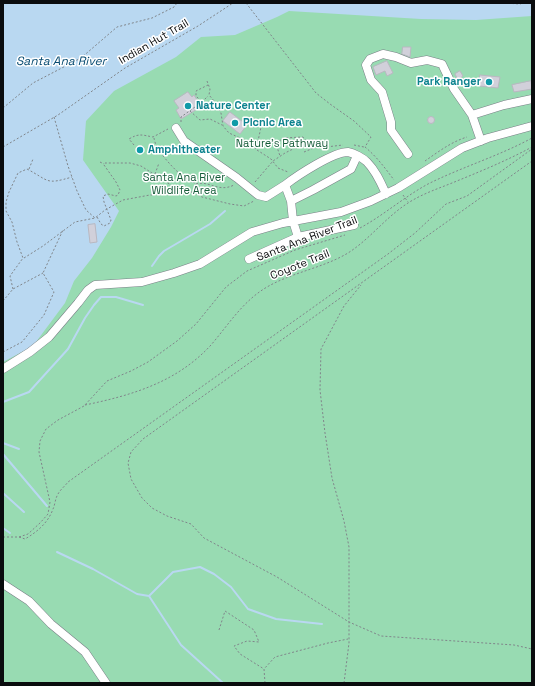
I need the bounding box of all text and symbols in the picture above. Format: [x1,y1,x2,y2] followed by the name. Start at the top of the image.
[117,17,191,67] street label: Indian Hut Trail
[16,55,106,69] water label: Santa Ana River
[417,75,481,89] place label: Park Ranger
[484,77,494,87] marker: Park Ranger
[196,99,270,113] place label: Nature Center
[183,101,193,111] marker: Nature Center
[243,116,302,130] place label: Picnic Area
[230,118,240,128] marker: Picnic Area
[236,137,328,151] park label: Nature's Pathway
[148,143,221,157] place label: Amphitheater
[135,145,145,155] marker: Amphitheater
[143,171,225,197] park label: Santa Ana River Wildlife Area
[255,214,359,264] street label: Santa Ana River Trail
[268,247,332,283] street label: Coyote Trail

